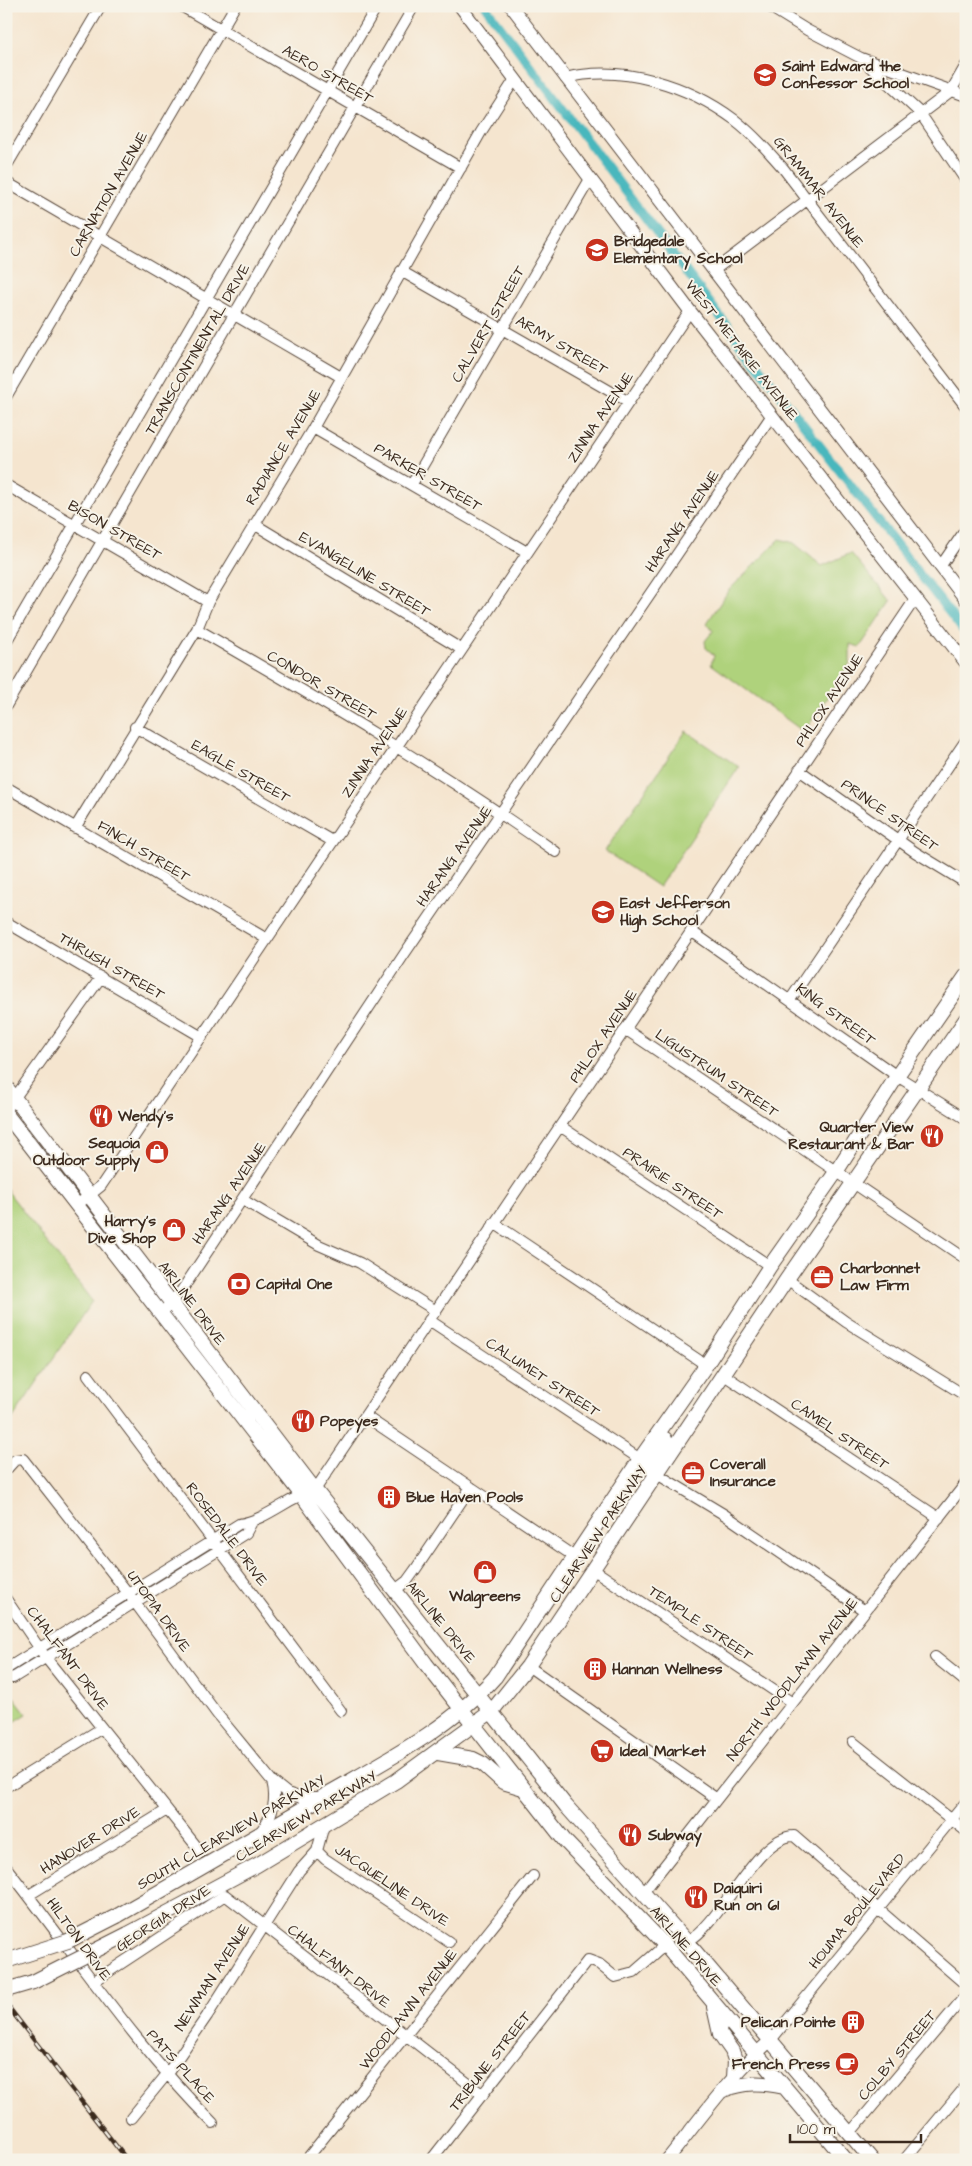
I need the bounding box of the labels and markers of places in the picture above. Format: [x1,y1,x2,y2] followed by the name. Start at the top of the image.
[781,56,910,94] place label: Saint Edward the Confessor School
[752,62,778,88] school or university icon: Saint Edward the Confessor School
[614,231,743,270] place label: Bridgedale Elementary School
[584,237,610,263] school or university icon: Bridgedale Elementary School
[620,893,730,933] place label: East Jefferson High School
[590,899,616,925] school or university icon: East Jefferson High School
[88,1103,114,1129] restaurant icon: Wendy's
[117,1106,174,1128] place label: Wendy's
[788,1117,915,1155] place label: Quarter View Restaurant & Bar
[919,1123,945,1149] restaurant icon: Quarter View Restaurant & Bar
[33,1133,141,1172] place label: Sequoia Outdoor Supply
[144,1139,170,1165] shop icon: Sequoia Outdoor Supply
[88,1211,157,1249] place label: Harry's Dive Shop
[161,1217,187,1243] shop icon: Harry's Dive Shop
[840,1258,921,1296] place label: Charbonnet Law Firm
[809,1264,835,1290] office icon: Charbonnet Law Firm
[226,1271,252,1297] bank icon: Capital One
[256,1274,333,1295] place label: Capital One
[290,1408,316,1434] restaurant icon: Popeyes
[320,1411,379,1433] place label: Popeyes
[710,1454,776,1492] place label: Coverall Insurance
[680,1460,706,1486] office icon: Coverall Insurance
[376,1484,402,1510] building icon: Blue Haven Pools
[406,1487,524,1508] place label: Blue Haven Pools
[472,1559,498,1585] shop icon: Walgreens
[448,1586,521,1609] place label: Walgreens
[582,1656,608,1682] building icon: Hannan Wellness
[612,1659,723,1680] place label: Hannan Wellness
[589,1738,615,1764] supermarket icon: Ideal Market
[620,1741,707,1762] place label: Ideal Market
[617,1822,643,1848] restaurant icon: Subway
[647,1825,702,1847] place label: Subway
[714,1878,779,1916] place label: Daiquiri Run on 61
[683,1884,709,1910] restaurant icon: Daiquiri Run on 61
[840,2009,866,2035] building icon: Pelican Pointe
[741,2012,836,2033] place label: Pelican Pointe
[834,2051,860,2077] cafe icon: French Press
[732,2054,830,2075] place label: French Press

